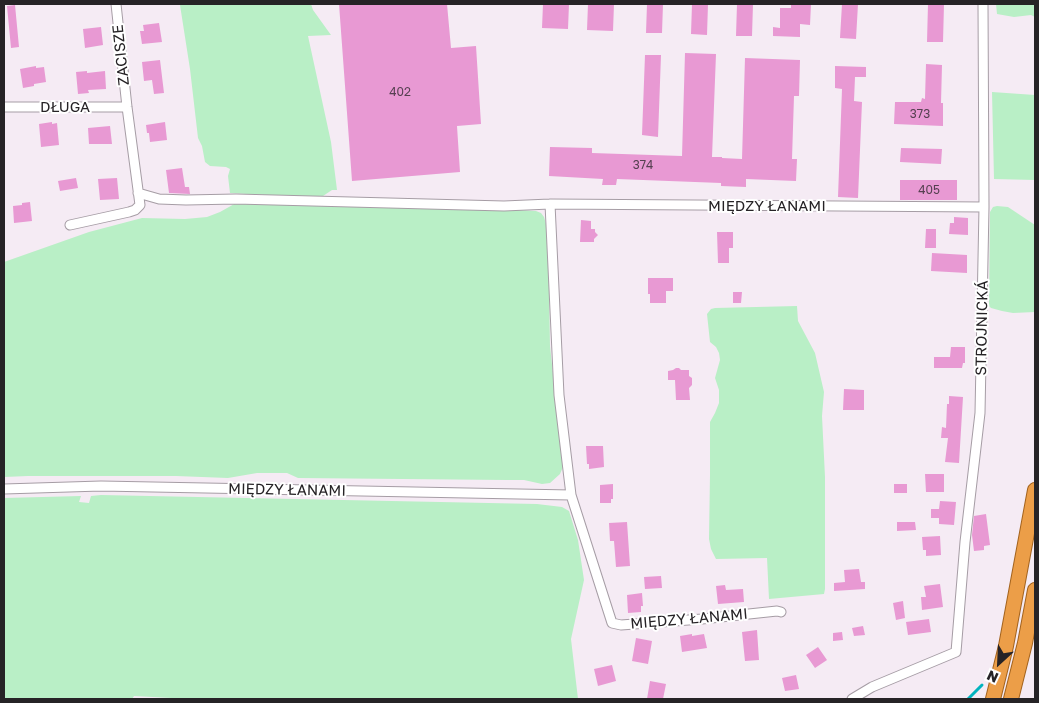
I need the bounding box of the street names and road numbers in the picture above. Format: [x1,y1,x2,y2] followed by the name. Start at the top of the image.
[109,24,133,86] street label: ZACISZE
[40,98,90,116] street label: DŁUGA
[708,197,826,215] street label: MIĘDZY ŁANAMI
[972,280,992,376] street label: STROJNICKÁ
[228,480,346,500] street label: MIĘDZY ŁANAMI
[630,605,748,633] street label: MIĘDZY ŁANAMI

